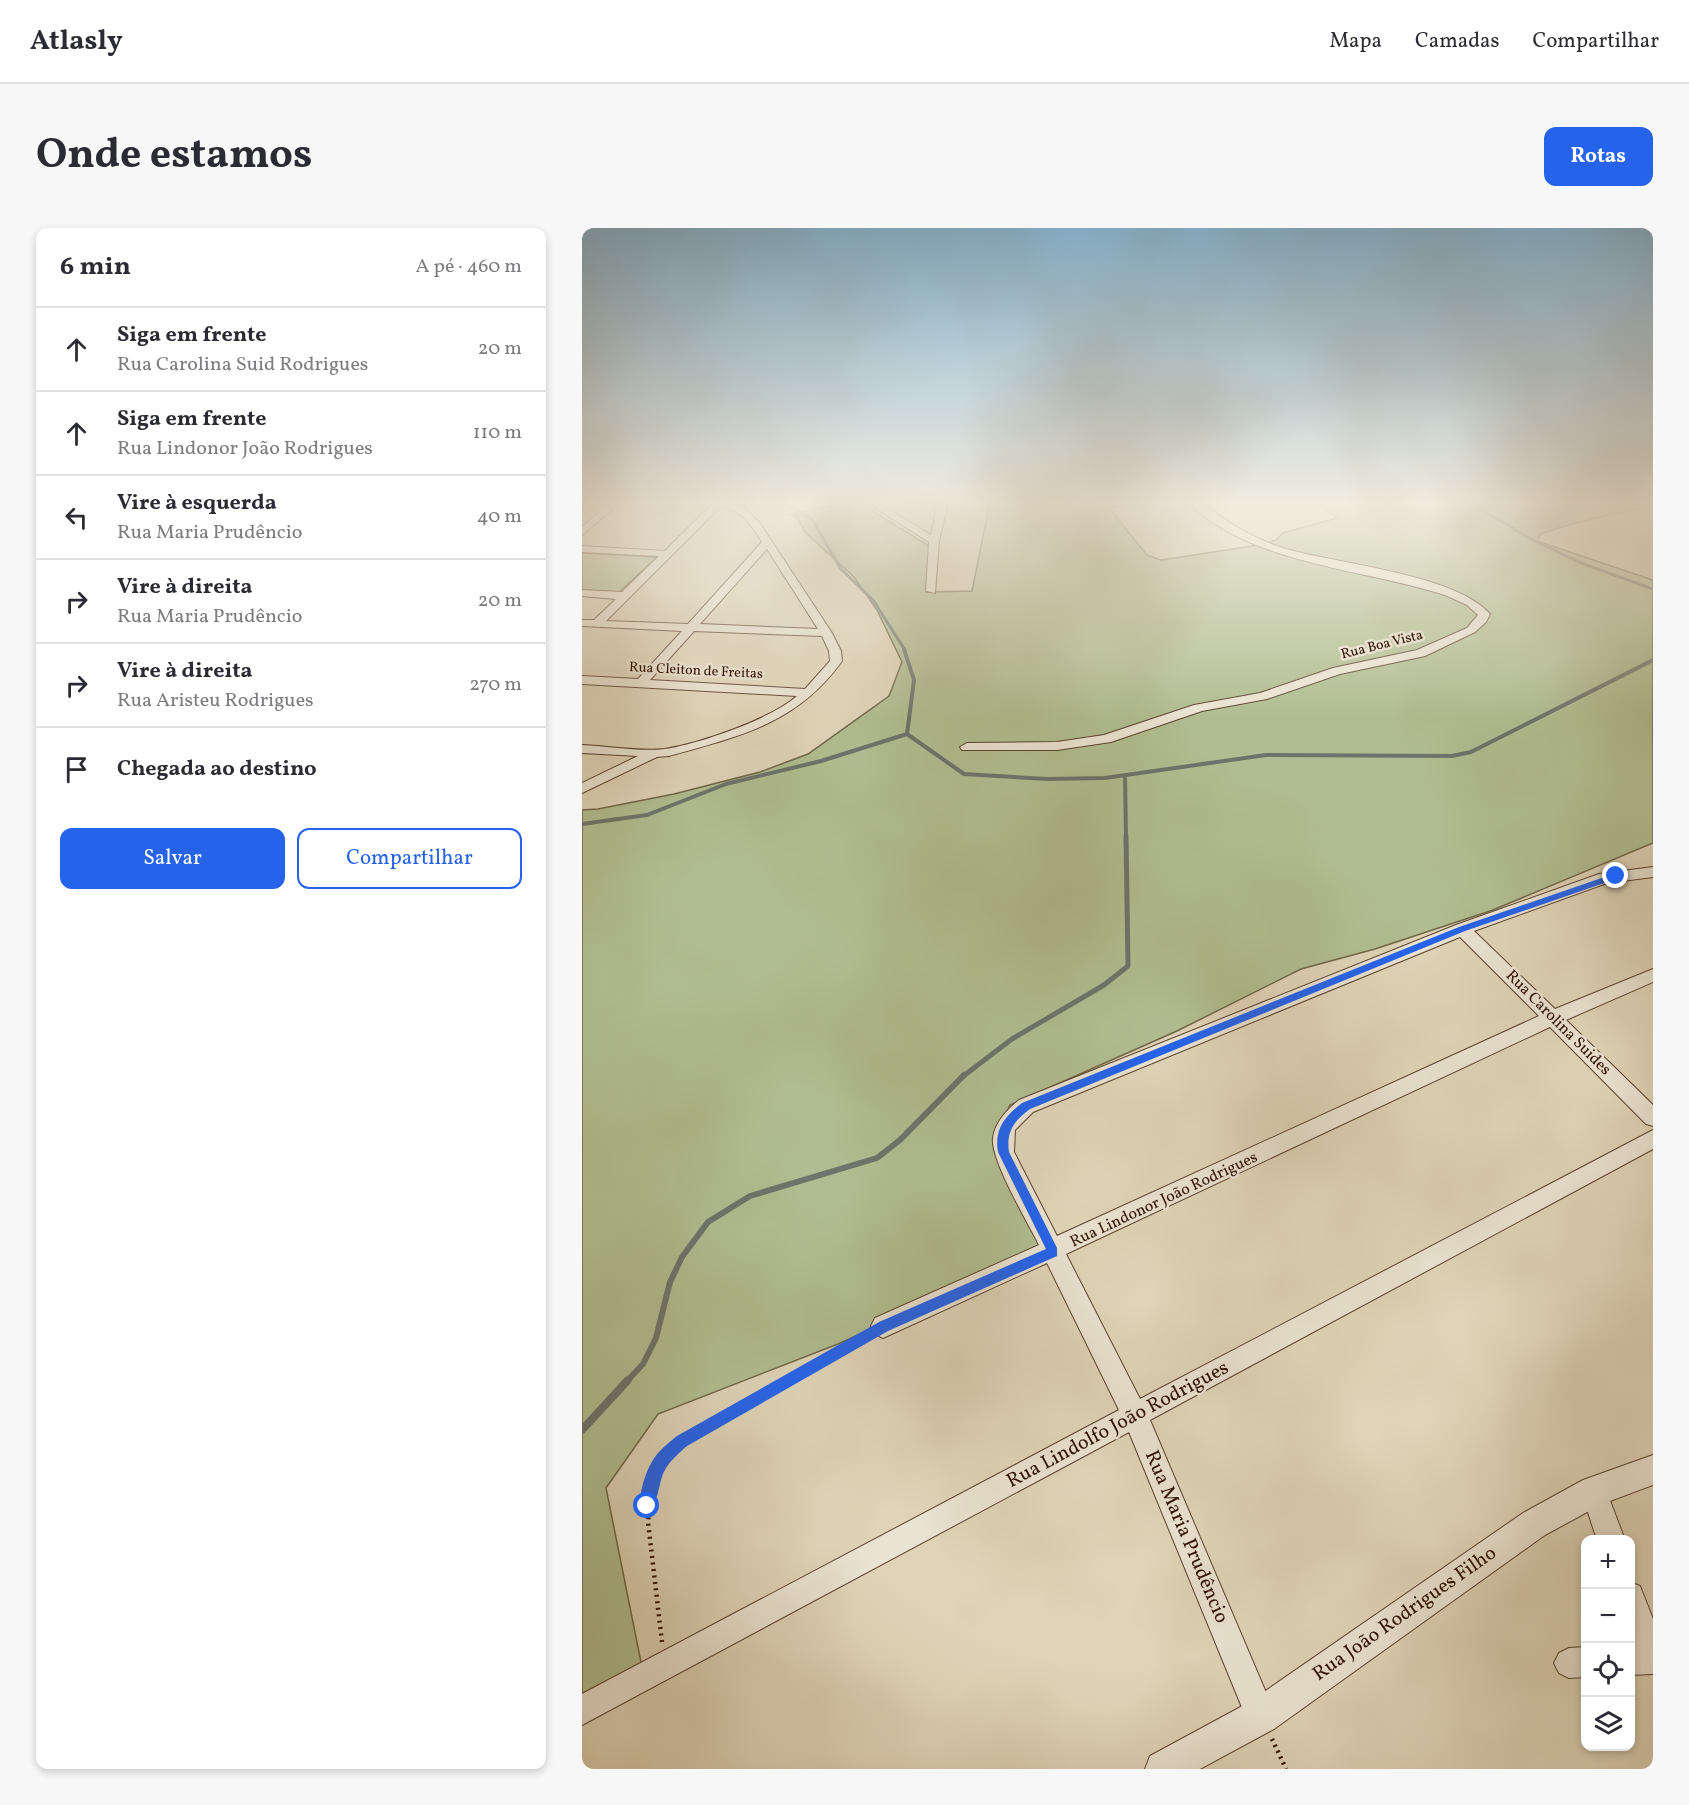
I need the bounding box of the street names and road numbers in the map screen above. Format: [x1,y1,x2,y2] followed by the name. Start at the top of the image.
[1339,626,1425,664] street label: Rua Boa Vista
[629,658,763,684] street label: Rua Cleiton de Freitas
[1500,965,1616,1081] street label: Rua Carolina Suides
[1067,1147,1262,1253] street label: Rua Lindonor João Rodrigues
[1002,1354,1234,1496] street label: Rua Lindolfo João Rodrigues
[1137,1446,1235,1628] street label: Rua Maria Prudêncio
[1307,1540,1503,1688] street label: Rua João Rodrigues Filho

